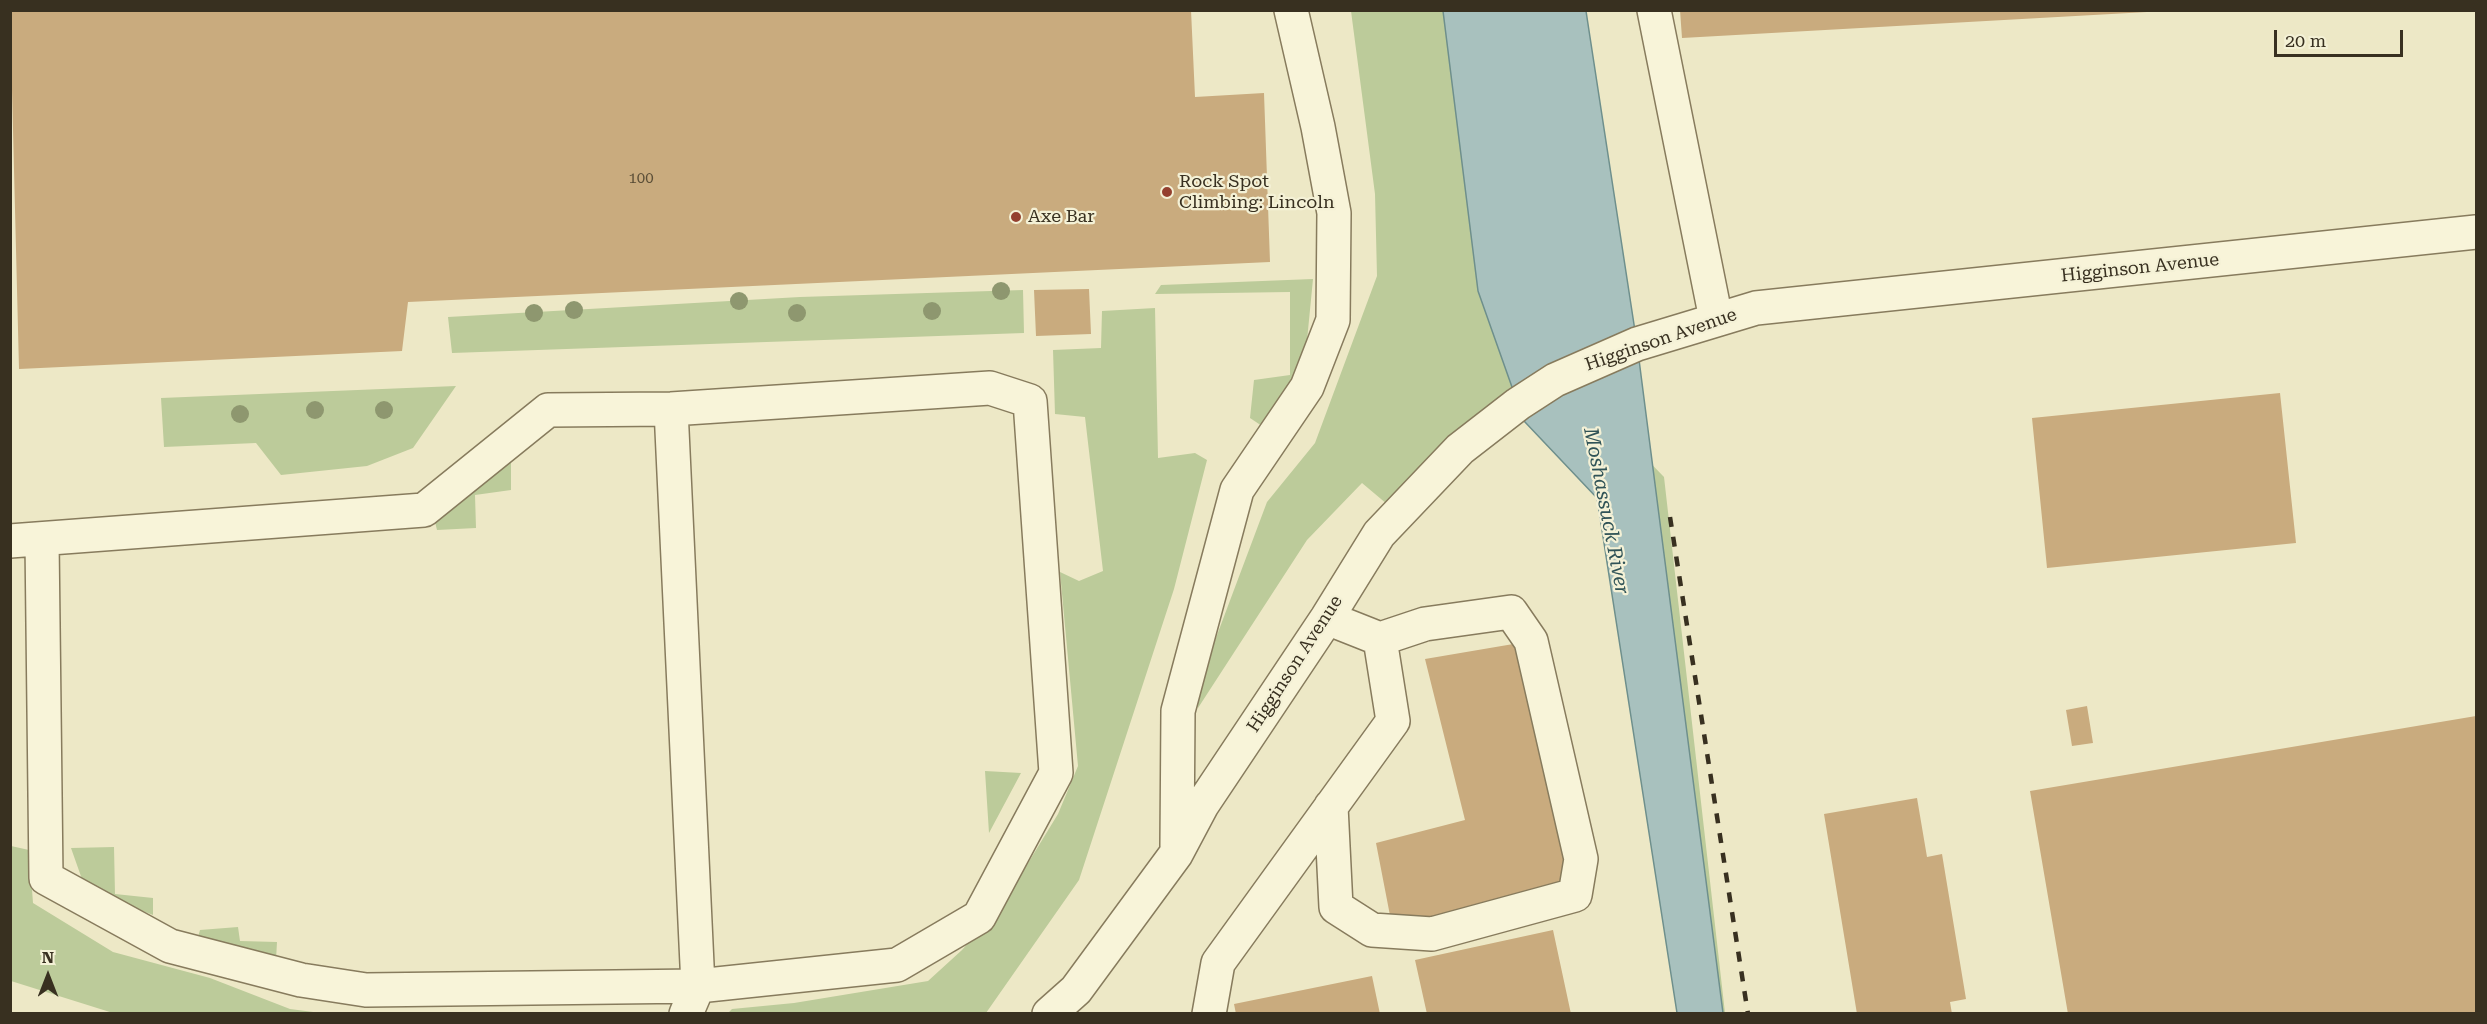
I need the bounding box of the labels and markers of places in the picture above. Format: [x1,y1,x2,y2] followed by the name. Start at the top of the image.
[1179,171,1335,213] place label: Rock Spot Climbing: Lincoln
[1160,185,1174,199] marker: Rock Spot Climbing: Lincoln
[1028,206,1095,228] place label: Axe Bar
[1009,210,1023,224] marker: Axe Bar

